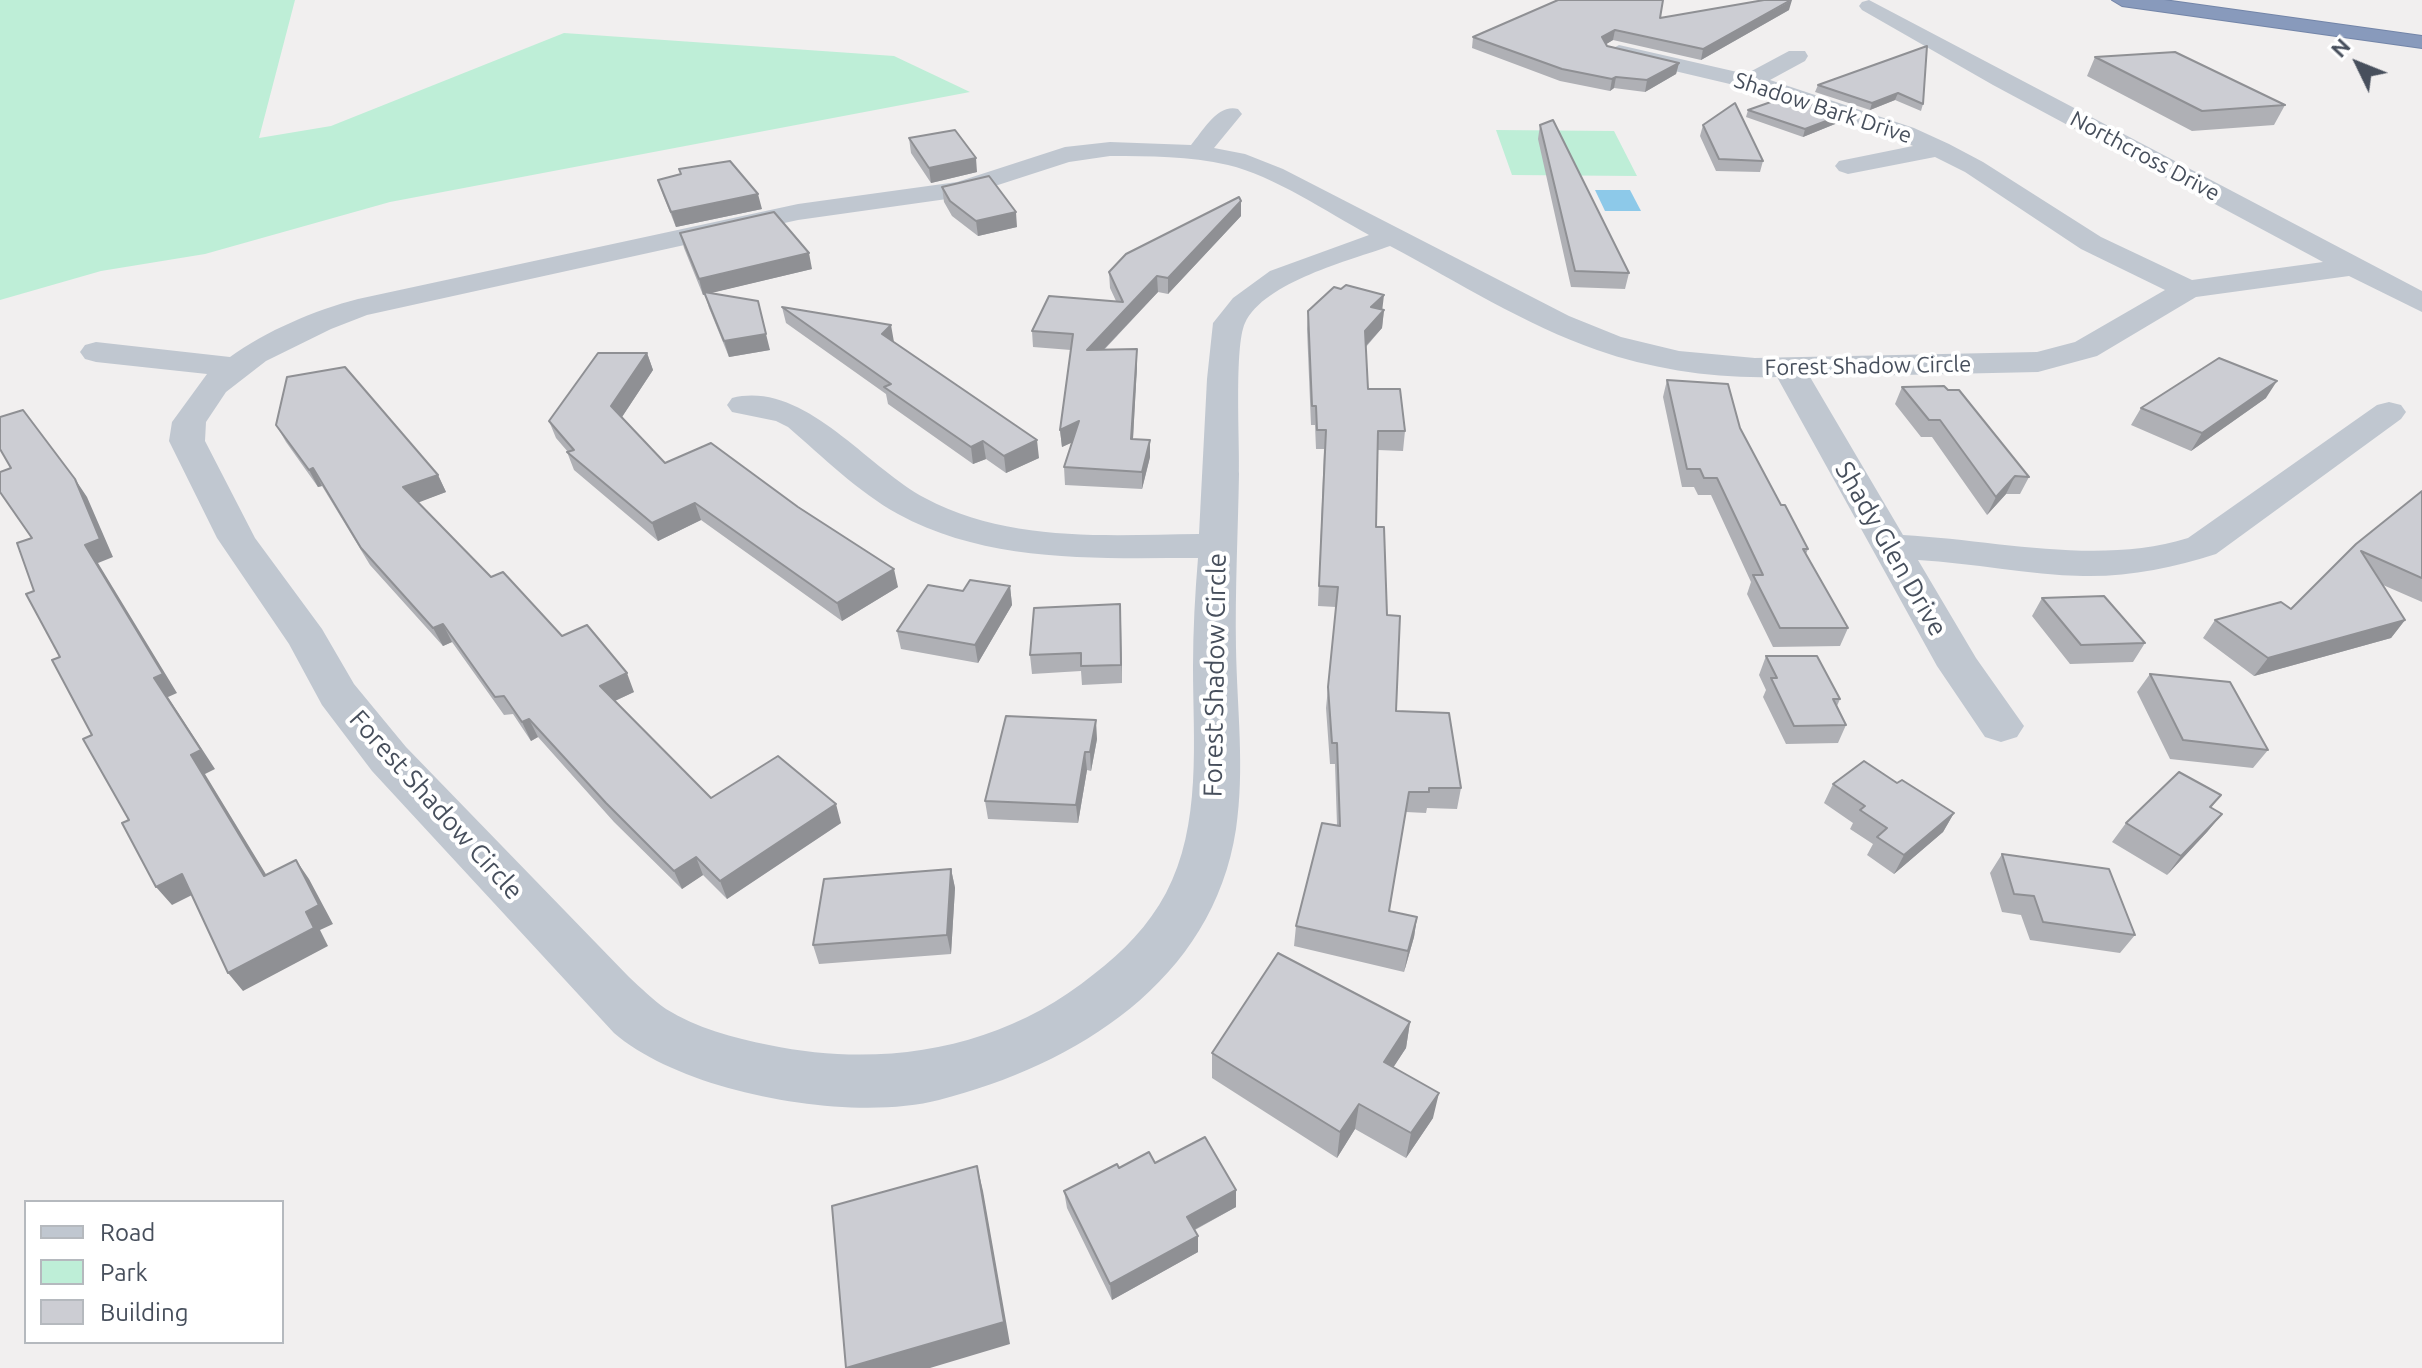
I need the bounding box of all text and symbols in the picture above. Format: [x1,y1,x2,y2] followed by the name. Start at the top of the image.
[2318,24,2398,104] north arrow
[2325,33,2355,62] text: N
[1731,67,1915,149] street label: Shadow Bark Drive
[2066,105,2224,207] street label: Northcross Drive
[1764,351,1972,381] street label: Forest Shadow Circle
[1828,456,1954,642] street label: Shady Glen Drive
[1197,553,1233,797] street label: Forest Shadow Circle
[343,704,529,906] street label: Forest Shadow Circle
[24,1200,284,1344] legend
[100,1219,155,1246] text: Road
[100,1259,148,1286] text: Park
[100,1299,188,1326] text: Building

